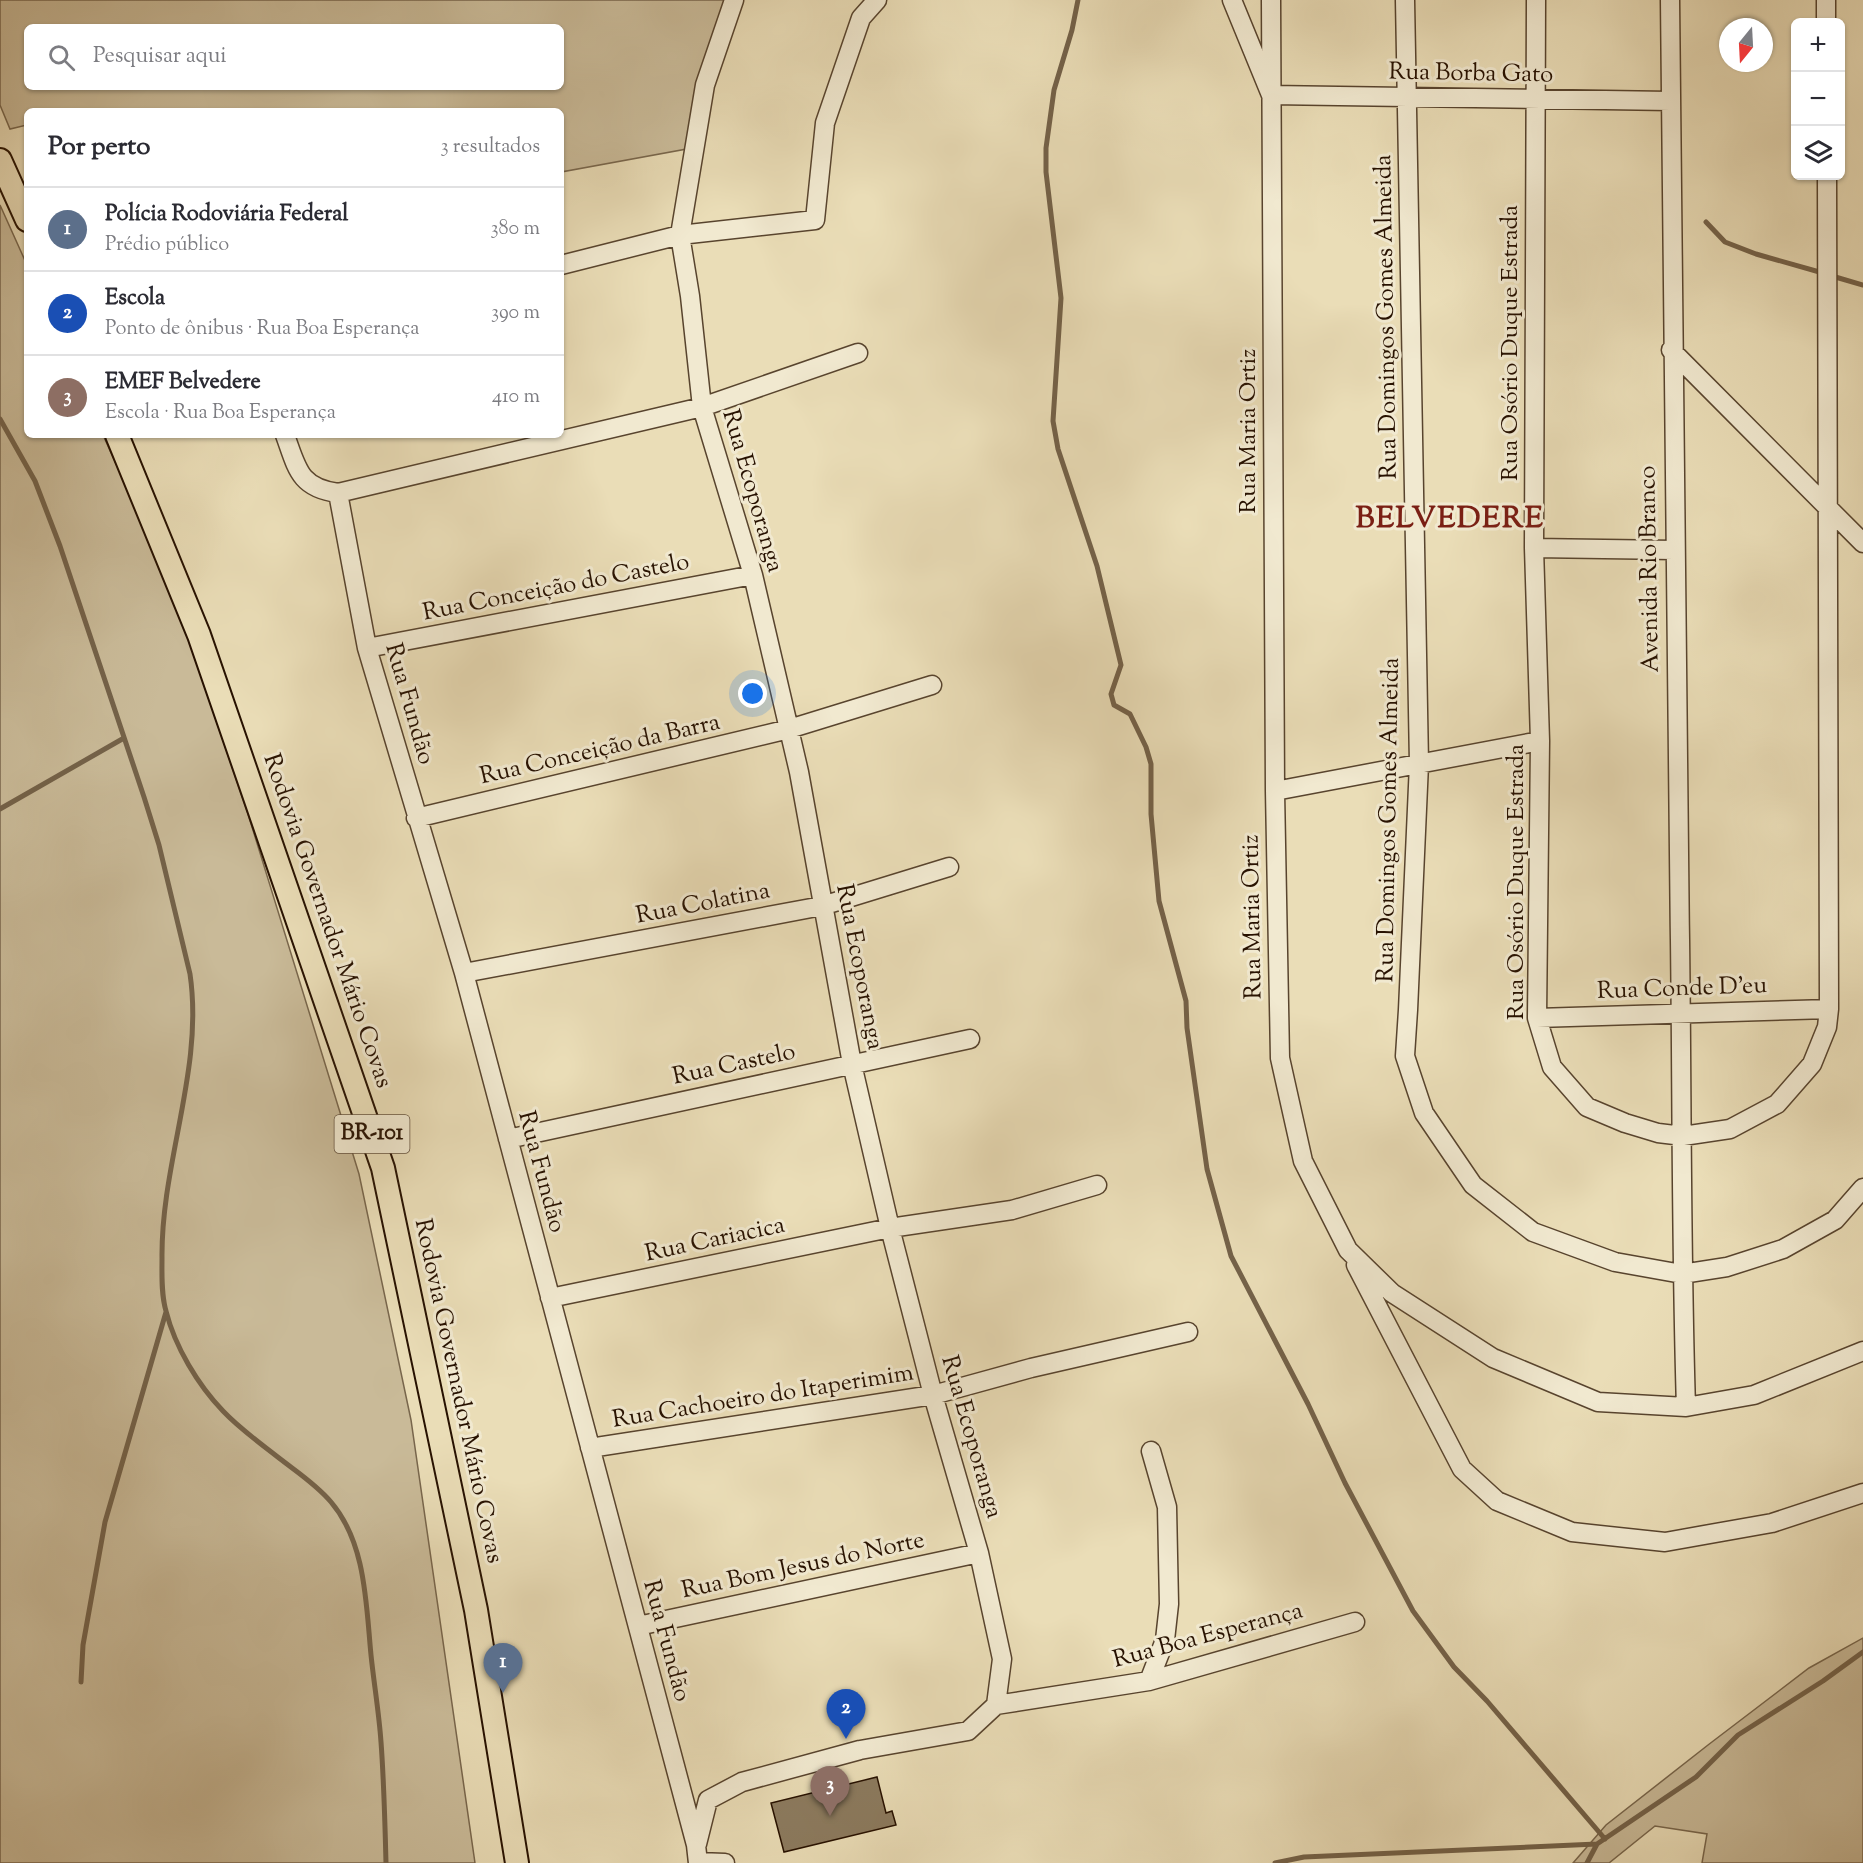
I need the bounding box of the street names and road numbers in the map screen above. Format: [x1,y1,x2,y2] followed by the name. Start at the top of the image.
[1388,56,1554,92] street label: Rua Borba Gato
[1367,154,1407,480] street label: Rua Domingos Gomes Almeida
[1494,205,1528,481] street label: Rua Osório Duque Estrada
[1232,349,1266,513] street label: Rua Maria Ortiz
[713,406,791,576] street label: Rua Ecoporanga
[1631,465,1669,673] street label: Avenida Rio Branco
[420,545,692,631] street label: Rua Conceição do Castelo
[375,639,443,769] street label: Rua Fundão
[1369,657,1409,983] street label: Rua Domingos Gomes Almeida
[477,706,723,794] street label: Rua Conceição da Barra
[1500,744,1534,1020] street label: Rua Osório Duque Estrada
[254,749,400,1093] street label: Rodovia Governador Mário Covas
[1235,834,1271,1000] street label: Rua Maria Ortiz
[633,874,773,934] street label: Rua Colatina
[826,881,892,1053] street label: Rua Ecoporanga
[1596,969,1768,1009] street label: Rua Conde D'eu
[669,1035,799,1095] street label: Rua Castelo
[508,1107,574,1237] street label: Rua Fundão
[334,1115,410,1153] road number: BR-101
[642,1209,788,1271] street label: Rua Cariacica
[405,1216,511,1566] street label: Rodovia Governador Mário Covas
[932,1352,1010,1522] street label: Rua Ecoporanga
[610,1356,916,1438] street label: Rua Cachoeiro do Itaperimim
[678,1524,928,1608] street label: Rua Bom Jesus do Norte
[633,1576,699,1706] street label: Rua Fundão
[1109,1594,1307,1678] street label: Rua Boa Esperança

